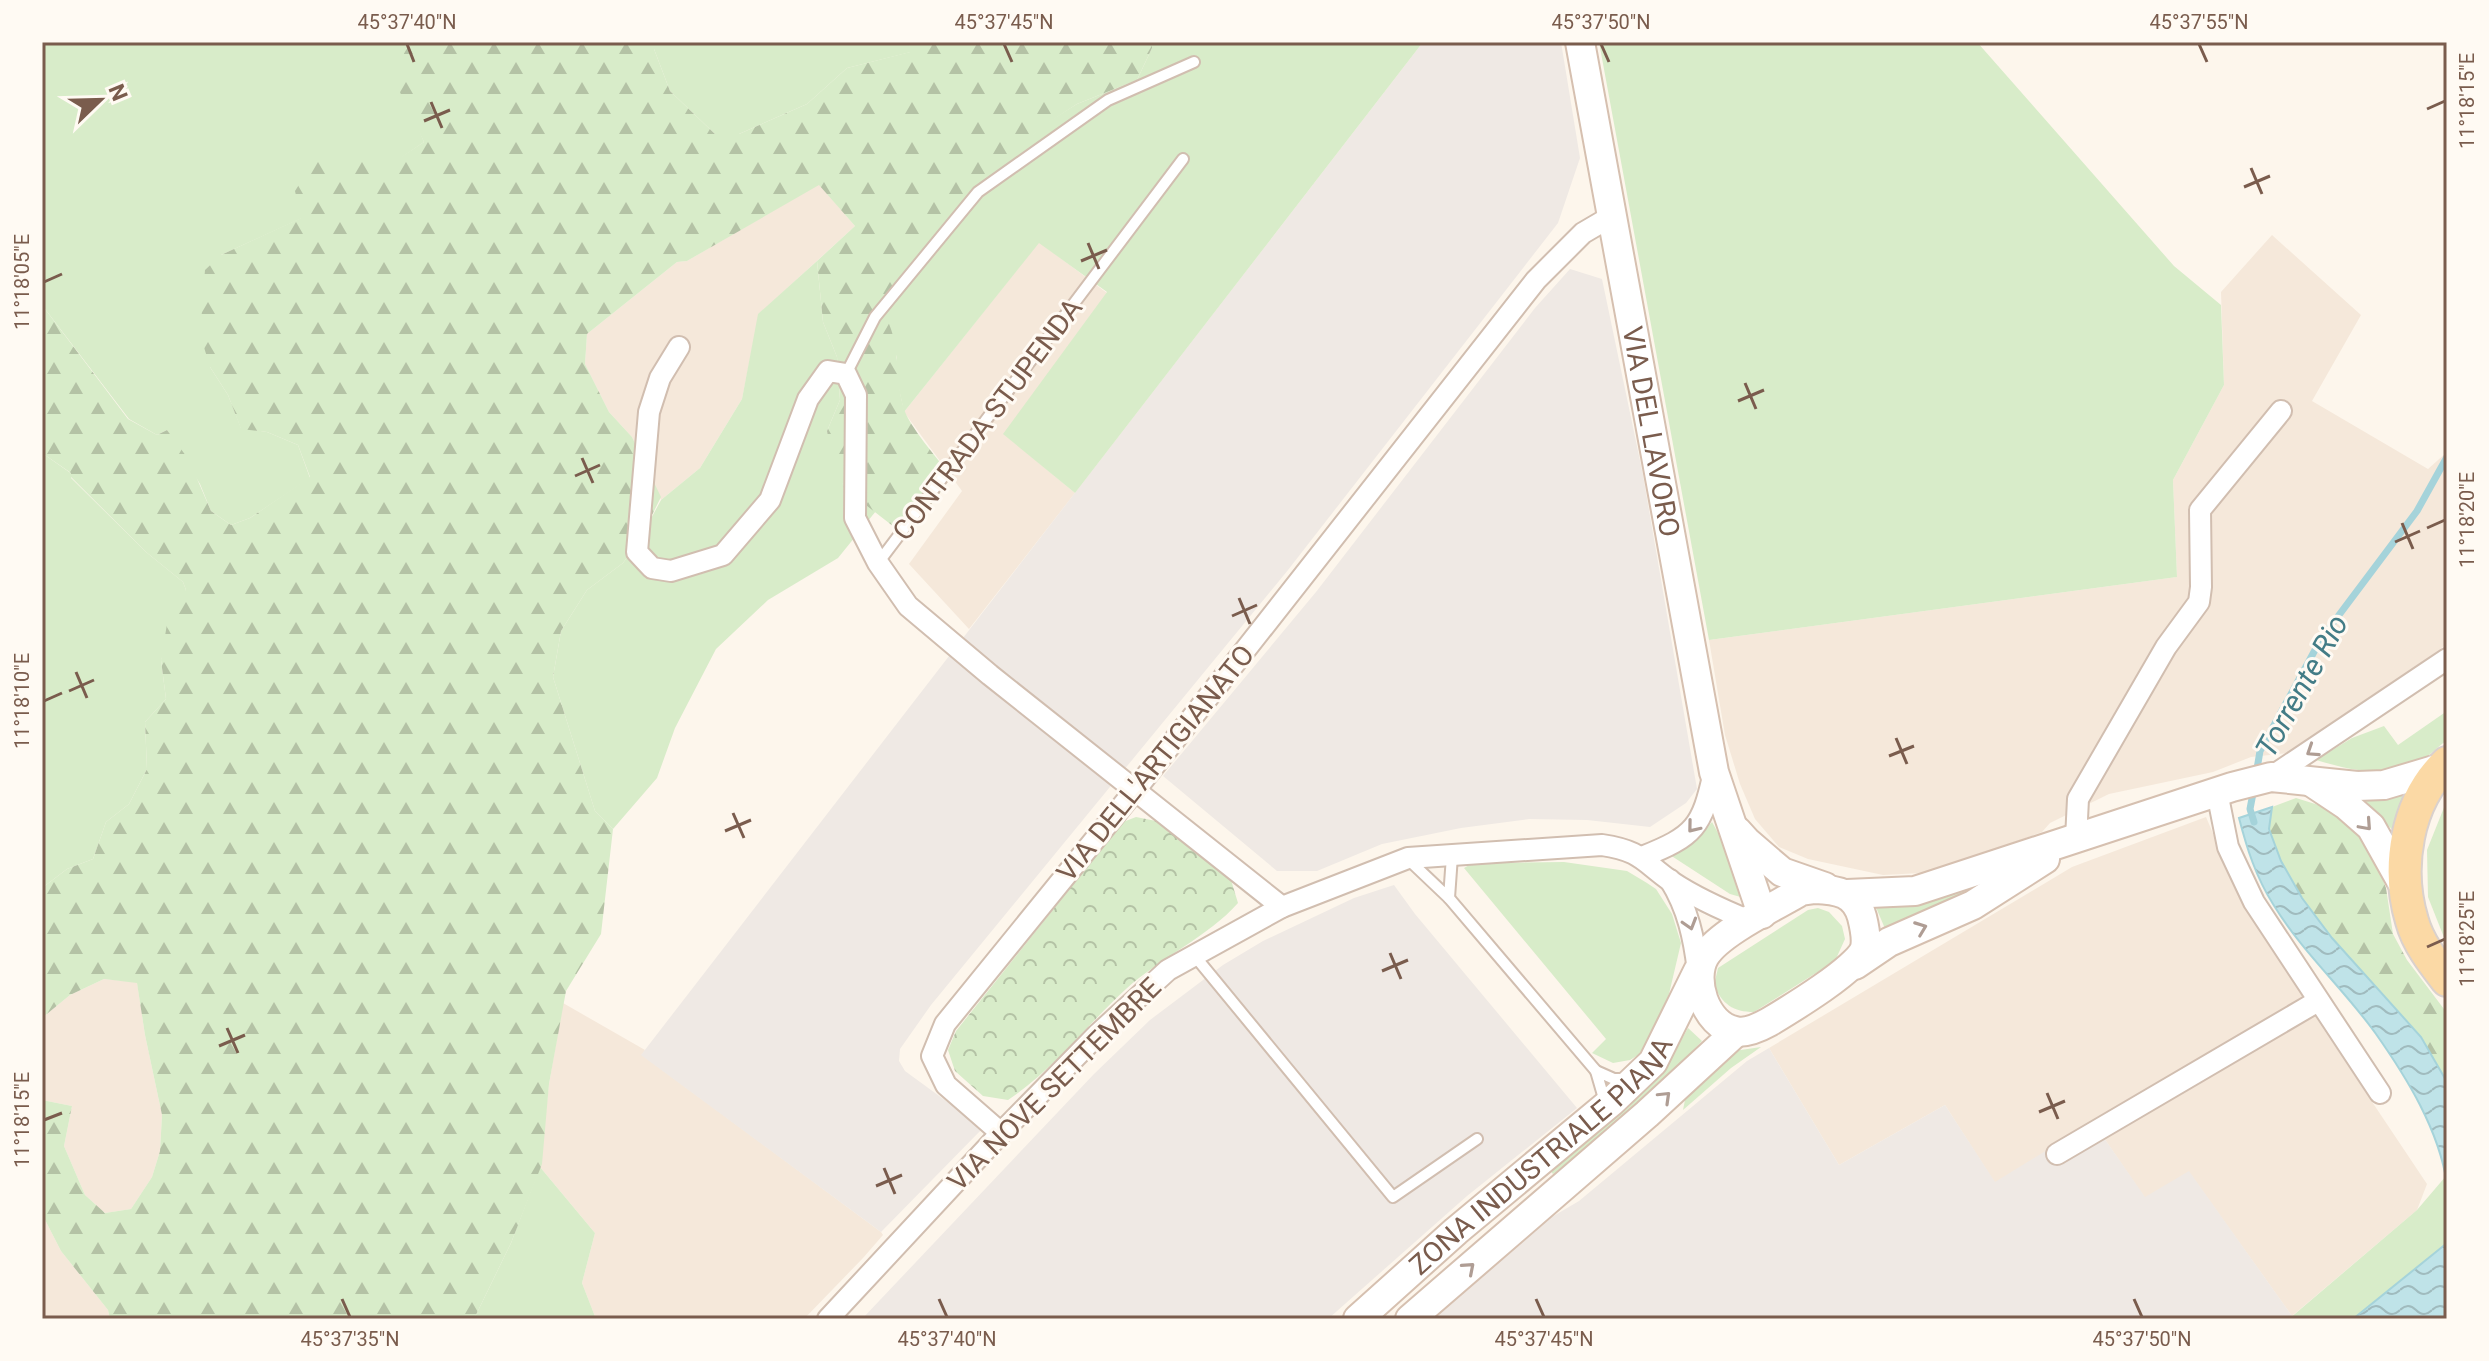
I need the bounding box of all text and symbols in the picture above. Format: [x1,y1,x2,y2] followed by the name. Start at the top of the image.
[357,10,457,34] text: 45°37'40"N
[954,10,1054,34] text: 45°37'45"N
[1551,10,1651,34] text: 45°37'50"N
[2149,10,2249,34] text: 45°37'55"N
[2455,53,2479,149] text: 11°18'15"E
[60,60,140,140] north arrow
[103,80,132,104] text: N
[10,234,34,330] text: 11°18'05"E
[886,292,1089,547] street label: CONTRADA STUPENDA
[1616,324,1686,539] street label: VIA DEL LAVORO
[2455,472,2479,568] text: 11°18'20"E
[2248,608,2355,763] water label: Torrente Rio
[1050,638,1261,888] street label: VIA DELL'ARTIGIANATO
[10,653,34,749] text: 11°18'10"E
[2306,741,2321,756] one-way arrow
[2357,816,2371,830] one-way arrow
[1688,817,1702,832] one-way arrow
[2455,891,2479,987] text: 11°18'25"E
[1681,917,1697,930] one-way arrow
[1913,921,1927,938] one-way arrow
[941,971,1168,1198] street label: VIA NOVE SETTEMBRE
[1403,1032,1680,1282] street label: ZONA INDUSTRIALE PIANA
[10,1072,34,1168] text: 11°18'15"E
[1656,1092,1670,1106] one-way arrow
[1459,1263,1474,1277] one-way arrow
[300,1327,400,1351] text: 45°37'35"N
[897,1327,997,1351] text: 45°37'40"N
[1494,1327,1594,1351] text: 45°37'45"N
[2092,1327,2192,1351] text: 45°37'50"N

